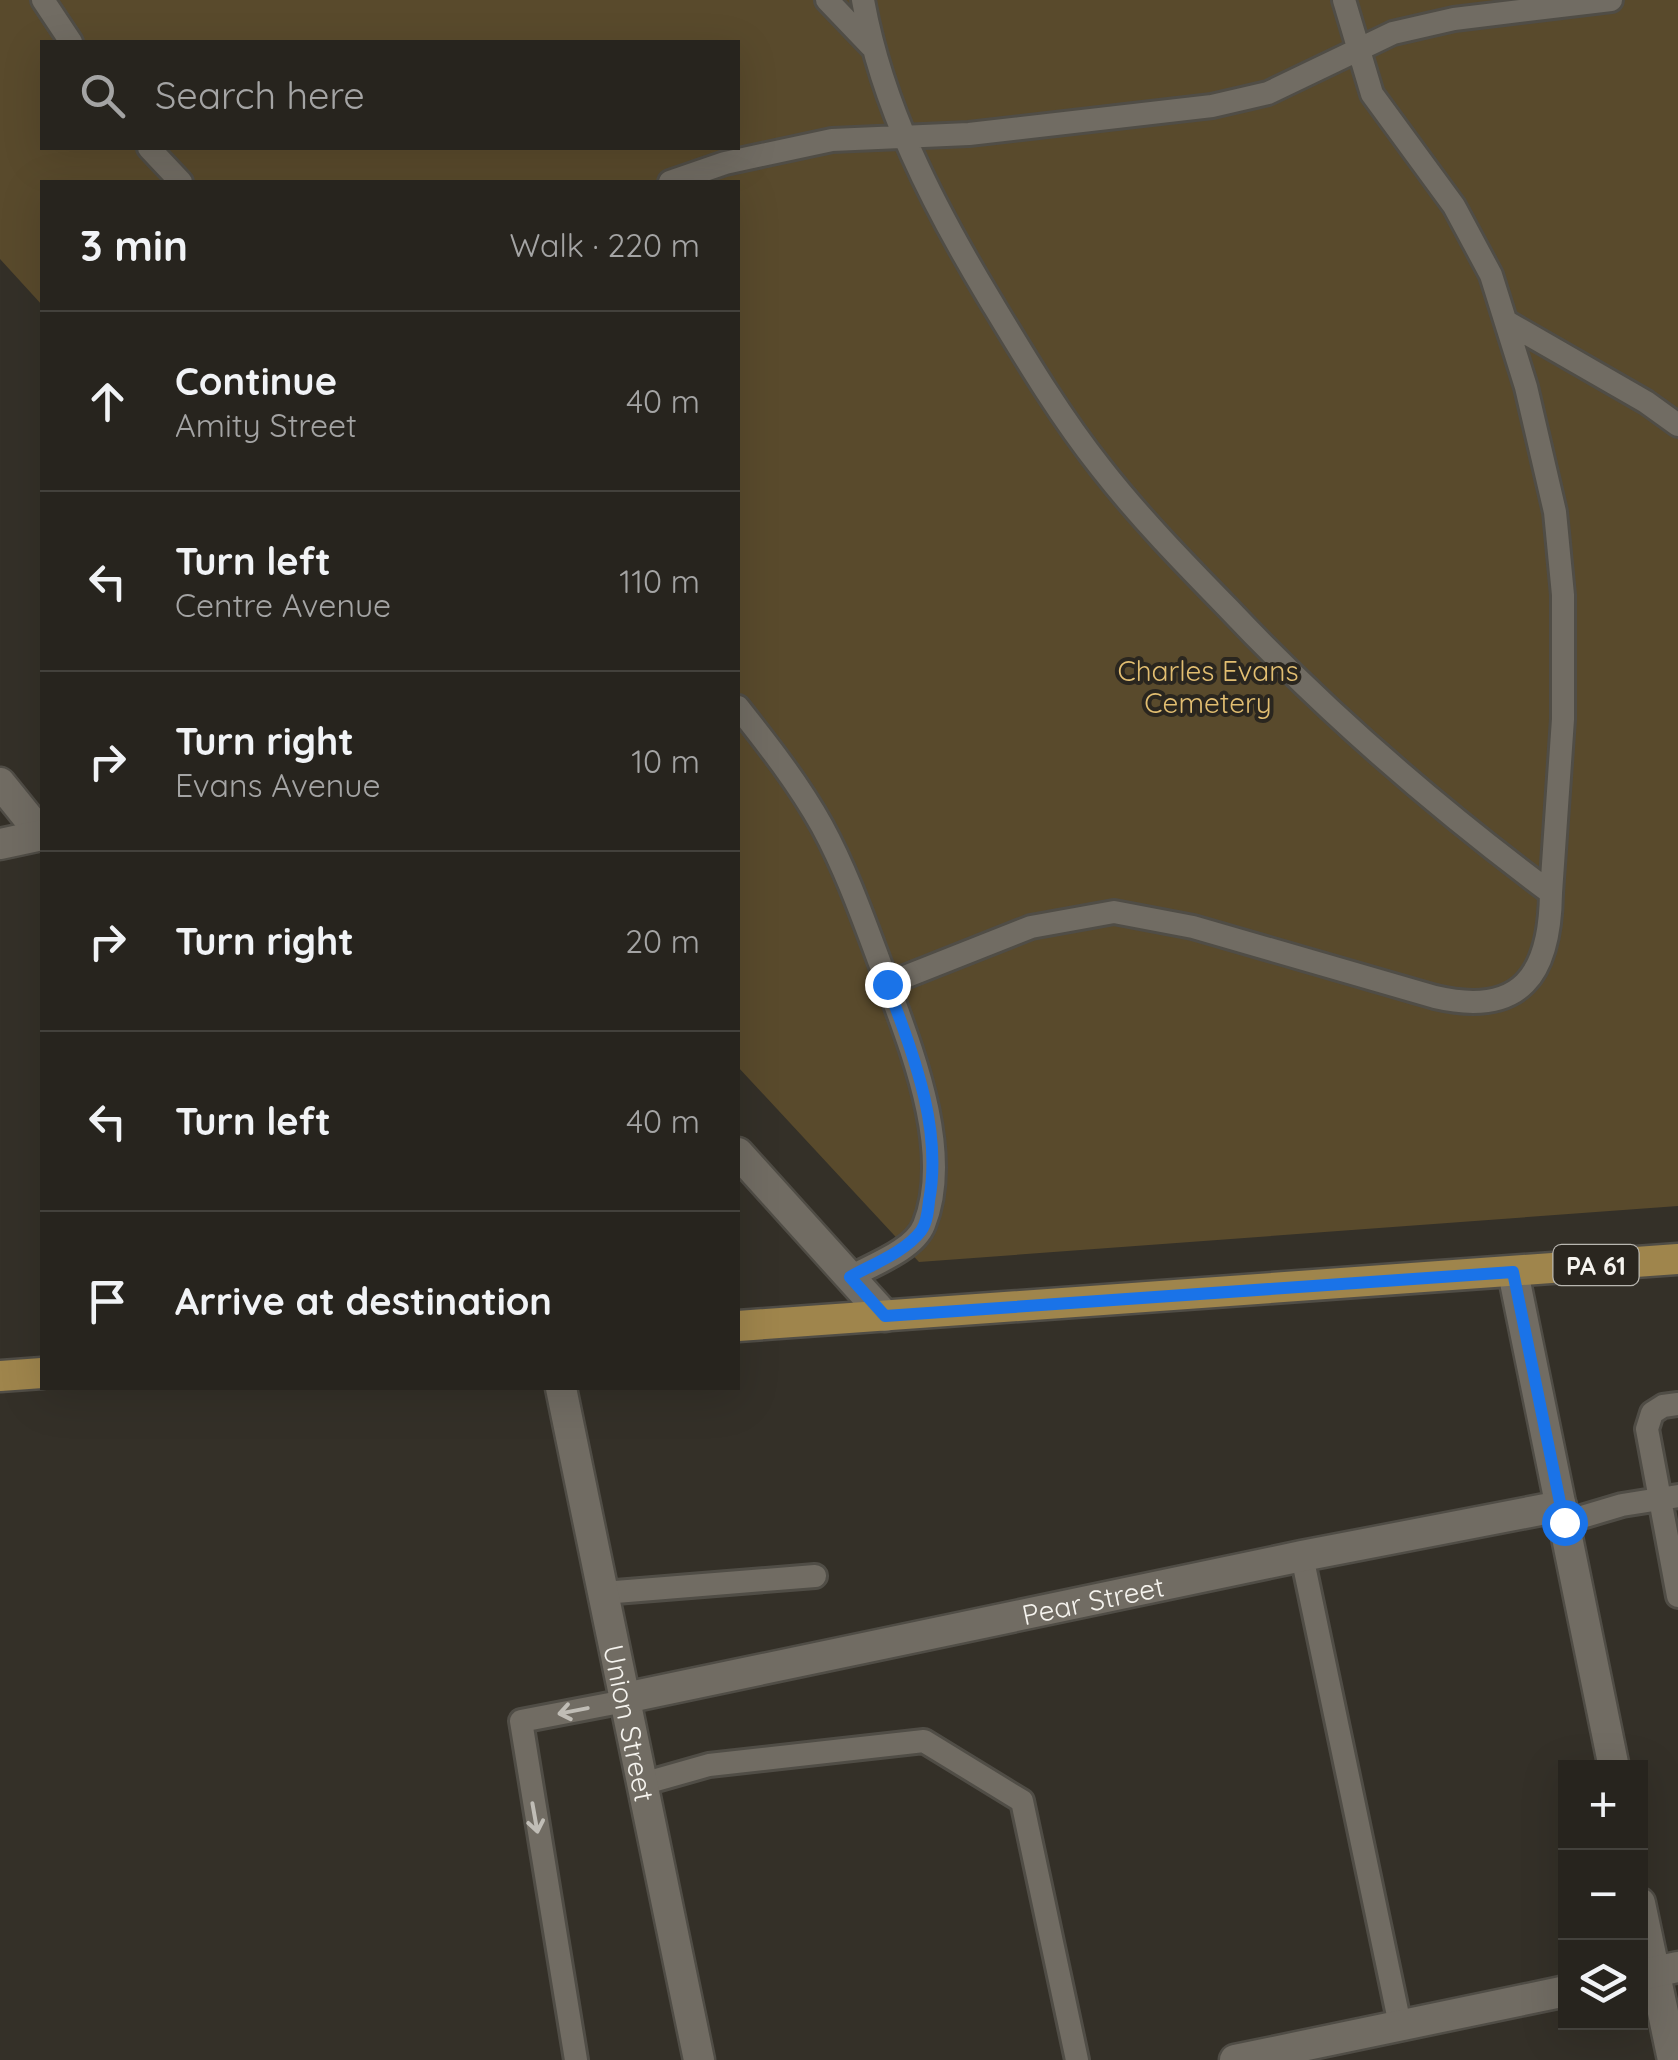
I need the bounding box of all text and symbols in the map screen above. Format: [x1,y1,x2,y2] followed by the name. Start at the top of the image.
[40,40,740,150] search box
[75,68,130,123] icon: search
[155,71,365,119] text: Search here
[80,219,188,272] text: 3 min
[509,225,700,265] text: Walk · 220 m
[175,357,337,405] text: Continue
[80,374,135,429] icon: ahead
[626,381,700,421] text: 40 m
[175,405,357,445] text: Amity Street
[175,537,331,585] text: Turn left
[80,554,135,609] icon: left
[619,561,700,601] text: 110 m
[175,585,391,625] text: Centre Avenue
[1117,653,1299,720] park label: Charles Evans Cemetery
[175,717,354,765] text: Turn right
[80,734,135,789] icon: right
[631,741,700,781] text: 10 m
[175,765,381,805] text: Evans Avenue
[80,914,135,969] icon: right
[175,917,354,965] text: Turn right
[625,921,700,961] text: 20 m
[865,962,911,1008] route end
[80,1094,135,1149] icon: left
[175,1097,331,1145] text: Turn left
[626,1101,700,1141] text: 40 m
[1554,1245,1638,1285] road number: PA 61
[80,1274,135,1329] icon: arrive
[175,1277,552,1325] text: Arrive at destination
[1542,1500,1588,1546] route start
[1019,1568,1167,1632] street label: Pear Street
[597,1641,663,1805] street label: Union Street
[557,1702,590,1721] one-way arrow
[1558,1760,1648,2030] map controls
[1558,1760,1648,1850] button: +
[526,1801,545,1833] one-way arrow
[1558,1850,1648,1940] button: −
[1558,1940,1648,2030] button: layers

